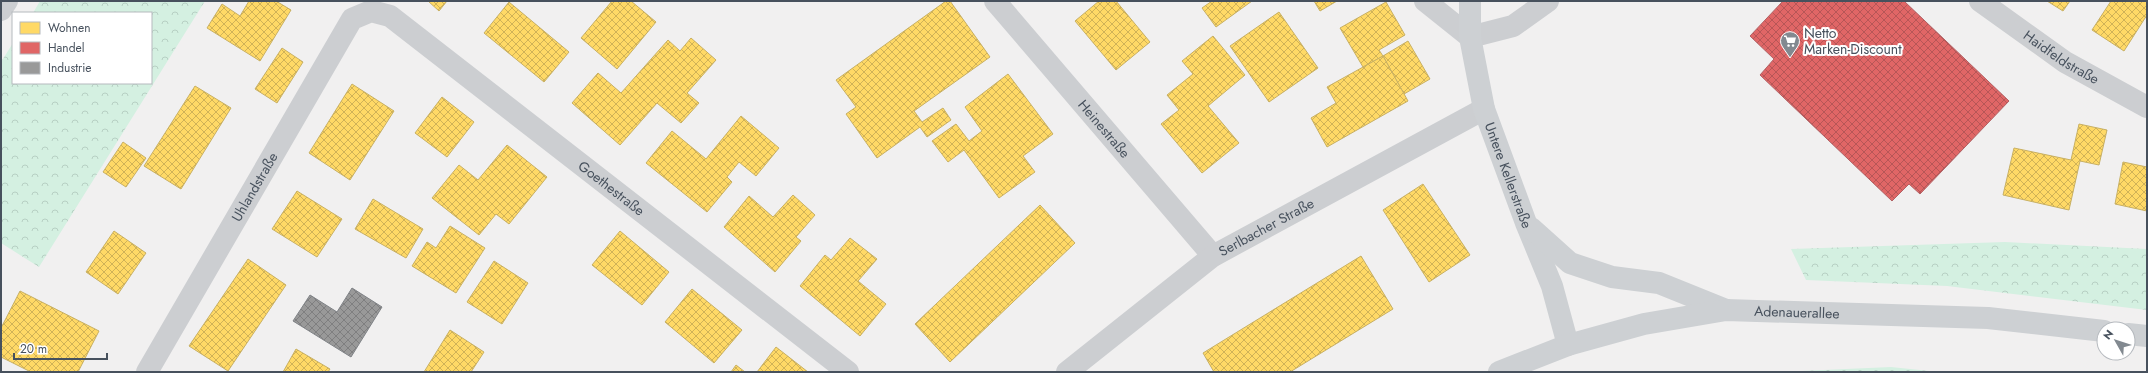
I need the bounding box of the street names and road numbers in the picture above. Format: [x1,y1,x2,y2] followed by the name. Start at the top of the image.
[2019,25,2103,89] street label: Haidfeldstraße
[1073,95,1135,162] street label: Heinestraße
[1480,119,1537,231] street label: Untere Kellerstraße
[226,149,282,225] street label: Uhlandstraße
[574,156,649,220] street label: Goethestraße
[1215,193,1317,261] street label: Serlbacher Straße
[1754,301,1840,323] street label: Adenauerallee

